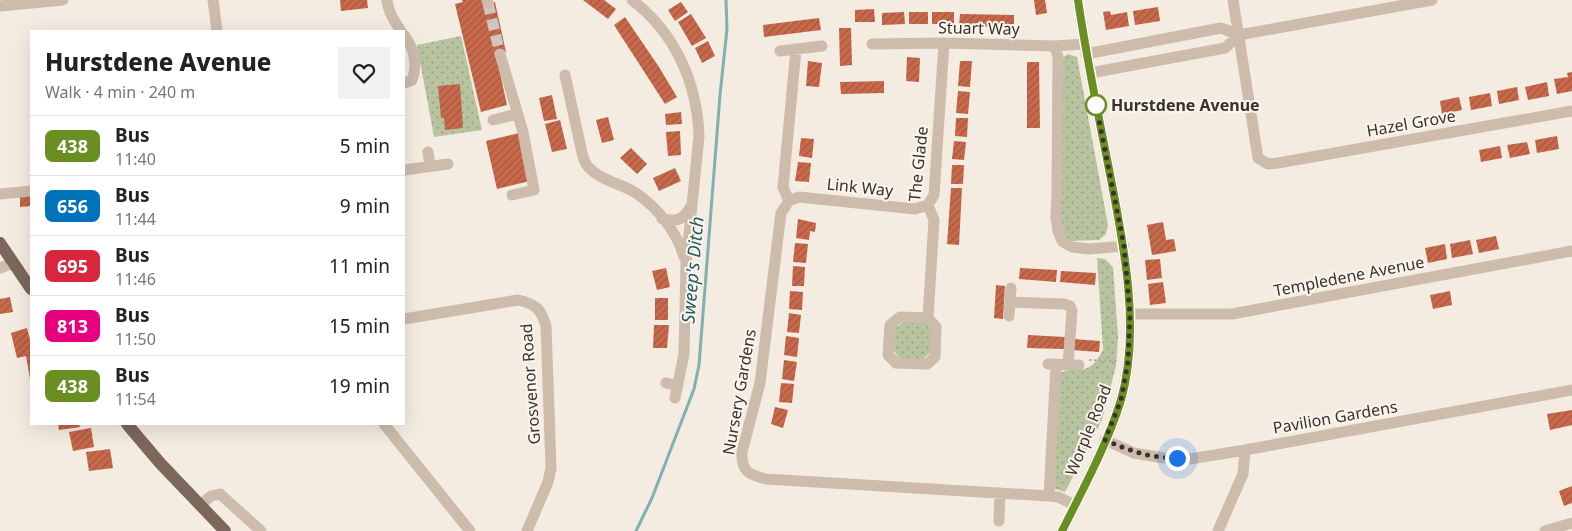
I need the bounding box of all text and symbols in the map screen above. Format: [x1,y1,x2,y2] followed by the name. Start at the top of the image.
[938,16,1021,40] street label: Stuart Way
[45,45,271,78] text: Hurstdene Avenue
[338,47,390,99] button: heart
[45,81,195,103] text: Walk · 4 min · 240 m
[1085,94,1107,116] marker: Hurstdene Avenue
[1111,94,1260,116] place label: Hurstdene Avenue
[1365,104,1457,142] street label: Hazel Grove
[115,122,150,148] text: Bus
[903,125,933,203] street label: The Glade
[340,133,390,159] text: 5 min
[57,134,88,158] text: 438
[115,148,156,170] text: 11:40
[826,173,895,202] street label: Link Way
[115,182,150,208] text: Bus
[340,193,390,219] text: 9 min
[57,194,88,218] text: 656
[115,208,156,230] text: 11:44
[675,215,709,324] water label: Sweep's Ditch
[115,242,150,268] text: Bus
[1272,251,1426,301] street label: Templedene Avenue
[329,253,390,279] text: 11 min
[57,254,88,278] text: 695
[115,268,156,290] text: 11:46
[115,302,150,328] text: Bus
[329,313,390,339] text: 15 min
[57,314,88,338] text: 813
[515,323,545,445] street label: Grosvenor Road
[717,327,761,457] street label: Nursery Gardens
[115,328,156,350] text: 11:50
[115,362,150,388] text: Bus
[329,373,390,399] text: 19 min
[57,374,88,398] text: 438
[1060,381,1116,479] street label: Worple Road
[115,388,156,410] text: 11:54
[1271,395,1399,439] street label: Pavilion Gardens
[1165,446,1190,471] your location

